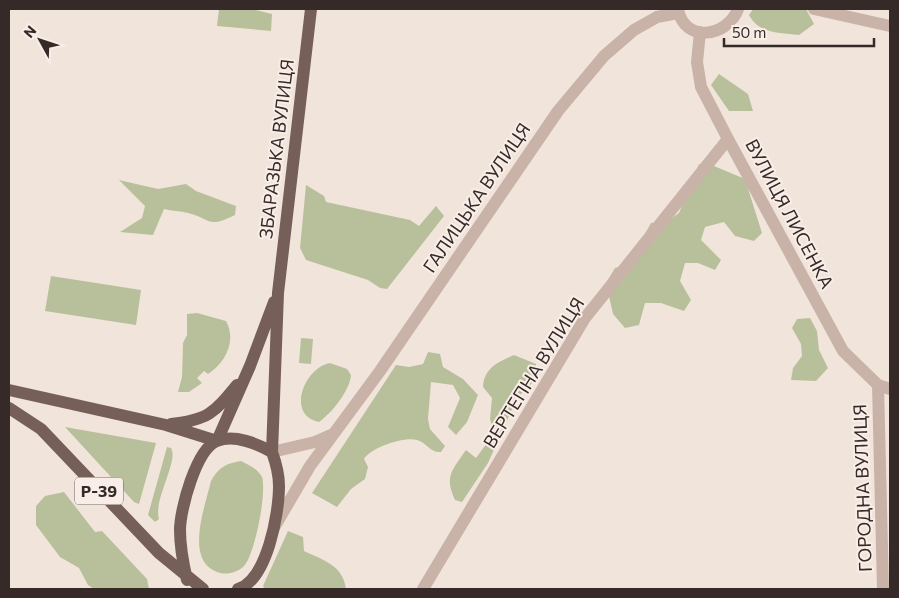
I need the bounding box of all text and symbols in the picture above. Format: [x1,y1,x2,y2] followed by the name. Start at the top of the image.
[15,15,65,65] north arrow
[724,15,874,47] scale bar
[20,22,40,41] text: N
[732,23,766,41] text: 50 m
[254,58,298,240] street label: ЗБАРАЗЬКА ВУЛИЦЯ
[418,118,534,276] street label: ГАЛИЦЬКА ВУЛИЦЯ
[741,135,839,292] street label: ВУЛИЦЯ ЛИСЕНКА
[478,293,588,452] street label: ВЕРТЕПНА ВУЛИЦЯ
[848,404,876,572] street label: ГОРОДНА ВУЛИЦЯ
[75,478,123,504] road number: Р-39

